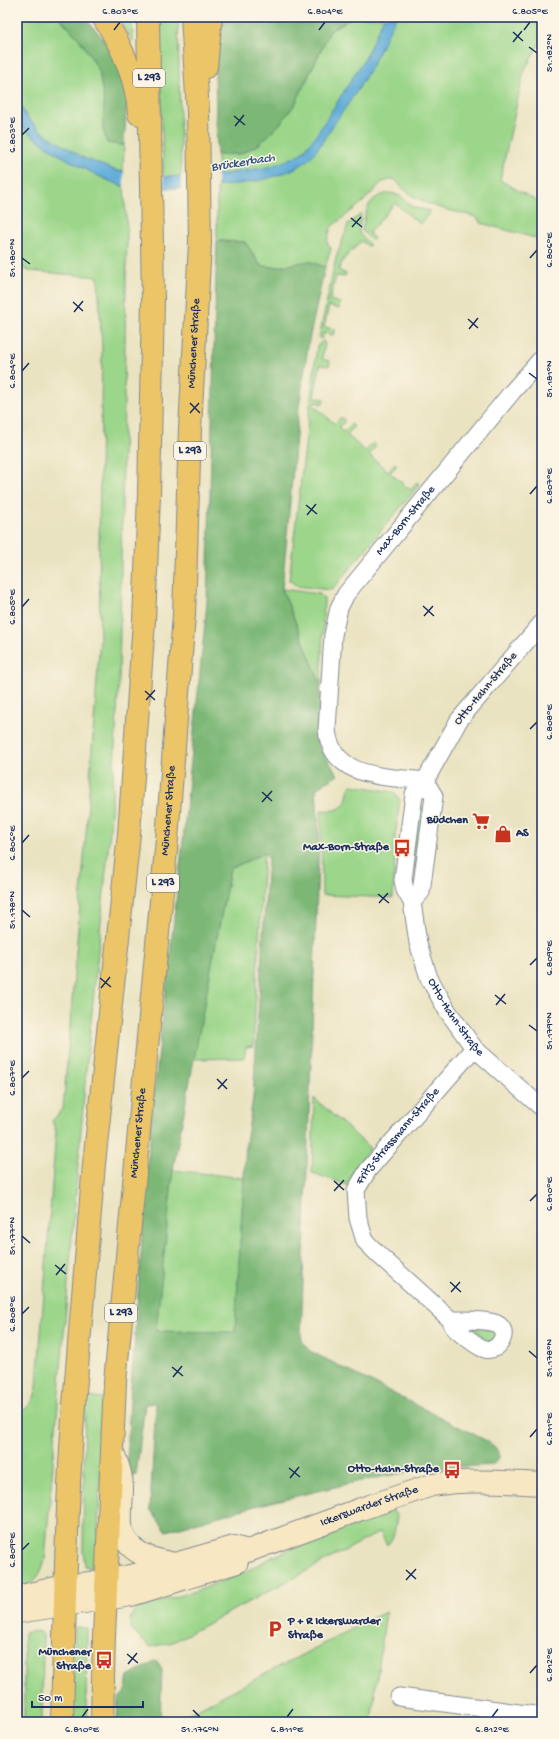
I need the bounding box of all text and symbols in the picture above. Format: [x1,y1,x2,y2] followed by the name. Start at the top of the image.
[102,6,138,18] text: 6.803°E
[308,6,343,18] text: 6.804°E
[512,6,548,18] text: 6.805°E
[544,34,556,72] text: 51.182°N
[133,69,165,87] road number: L 293
[7,117,19,153] text: 6.803°E
[210,150,277,175] water label: Brückerbach
[544,232,556,268] text: 6.806°E
[7,238,19,277] text: 51.180°N
[185,297,204,389] street label: Münchener Straße
[7,353,19,388] text: 6.804°E
[544,360,556,398] text: 51.181°N
[174,442,206,460] road number: L 293
[544,468,556,504] text: 6.807°E
[373,483,439,559] street label: Max-Born-Straße
[7,589,19,625] text: 6.805°E
[451,649,521,728] street label: Otto-Hahn-Straße
[544,703,556,740] text: 6.808°E
[158,764,180,856] street label: Münchener Straße
[471,811,491,831] supermarket icon: Büdchen
[426,814,468,828] place label: Büdchen
[493,824,513,844] shop icon: AS
[7,825,19,861] text: 6.806°E
[515,827,529,841] place label: AS
[392,838,412,858] bus stop icon: Max-Born-Straße
[303,841,390,855] place label: Max-Born-Straße
[147,874,179,892] road number: L 293
[7,890,19,929] text: 51.178°N
[544,940,556,976] text: 6.809°E
[424,976,487,1060] street label: Otto-Hahn-Straße
[544,1012,556,1050] text: 51.179°N
[7,1060,19,1096] text: 6.807°E
[353,1085,444,1188] street label: Fritz-Strassmann-Straße
[128,1087,150,1179] street label: Münchener Straße
[544,1176,556,1211] text: 6.810°E
[7,1217,19,1255] text: 51.177°N
[7,1295,19,1332] text: 6.808°E
[105,1304,137,1322] road number: L 293
[544,1338,556,1377] text: 51.178°N
[544,1412,556,1445] text: 6.811°E
[442,1460,462,1480] bus stop icon: Otto-Hahn-Straße
[348,1463,440,1477] place label: Otto-Hahn-Straße
[319,1483,421,1530] street label: Ickerswarder Straße
[7,1532,19,1568] text: 6.809°E
[287,1615,382,1643] place label: P + R Ickerswarder Straße
[265,1619,285,1639] parking icon: P + R Ickerswarder Straße
[38,1646,93,1674] place label: Münchener Straße
[544,1648,556,1682] text: 6.812°E
[94,1650,114,1670] bus stop icon: Münchener Straße
[32,1683,143,1709] scale bar
[38,1692,63,1706] text: 50 m
[65,1724,100,1736] text: 6.810°E
[181,1724,219,1736] text: 51.176°N
[271,1724,304,1736] text: 6.811°E
[475,1724,509,1736] text: 6.812°E

